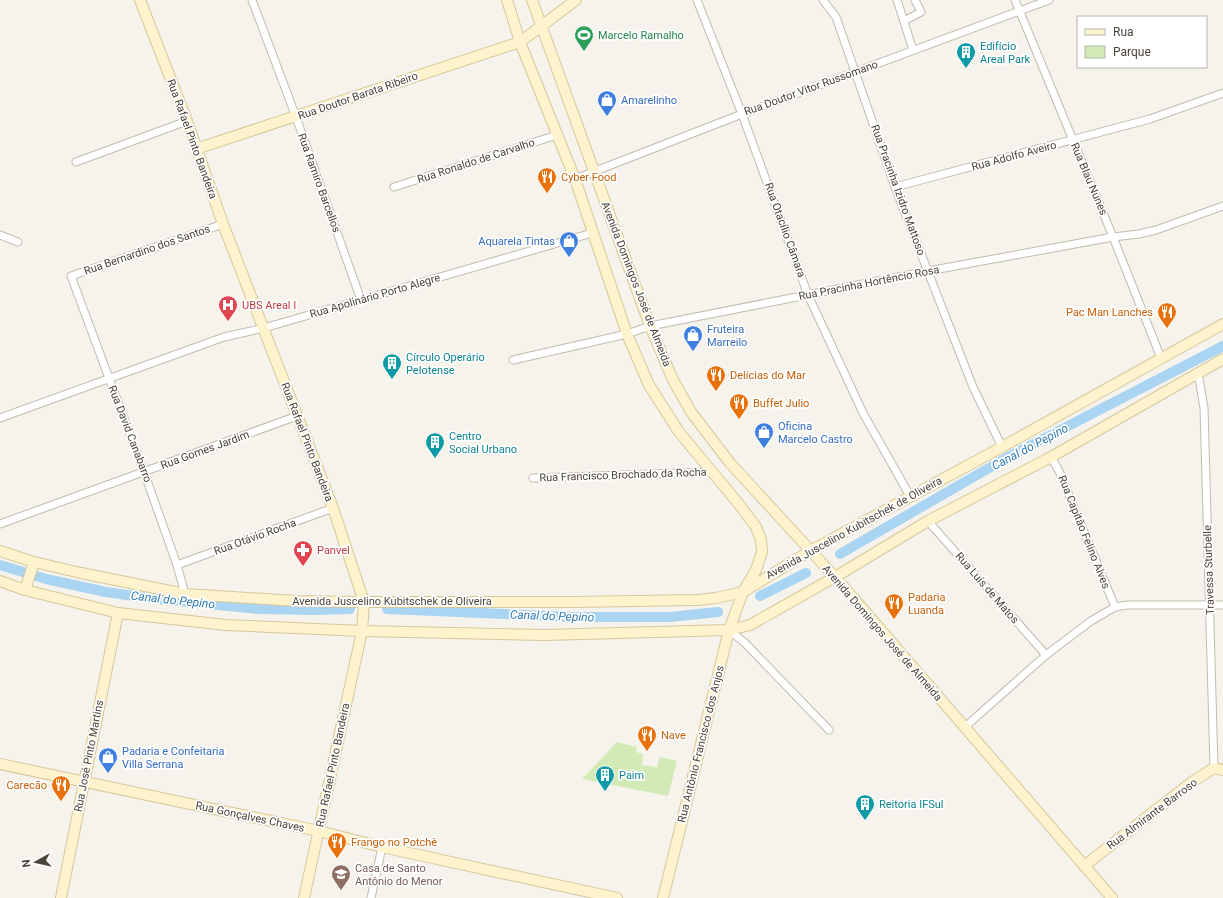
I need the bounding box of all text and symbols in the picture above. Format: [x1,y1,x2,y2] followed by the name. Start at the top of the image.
[1077,16,1207,68] legend
[573,24,595,52] sports icon: Marcelo Ramalho
[1113,25,1134,39] text: Rua
[598,29,684,42] place label: Marcelo Ramalho
[980,40,1031,66] place label: Edifício Areal Park
[955,41,977,69] building icon: Edifício Areal Park
[1113,45,1151,59] text: Parque
[742,58,880,118] street label: Rua Doutor Vitor Russomano
[296,69,420,123] street label: Rua Doutor Barata Ribeiro
[164,77,220,201] street label: Rua Rafael Pinto Bandeira
[596,89,618,117] shop icon: Amarelinho
[621,94,677,107] place label: Amarelinho
[868,123,928,257] street label: Rua Pracinha Izidro Mattoso
[295,132,343,235] street label: Rua Ramiro Barcellos
[416,136,536,186] street label: Rua Ronaldo de Carvalho
[970,138,1058,174] street label: Rua Adolfo Aveiro
[1068,141,1110,217] street label: Rua Blau Nunes
[536,166,558,194] restaurant icon: Cyber Food
[561,171,617,184] place label: Cyber Food
[762,181,808,279] street label: Rua Otacílio Câmara
[598,200,674,368] street label: Avenida Domingos José de Almeida
[82,222,212,278] street label: Rua Bernardino dos Santos
[558,230,580,258] shop icon: Aquarela Tintas
[478,235,555,248] place label: Aquarela Tintas
[798,263,940,303] street label: Rua Pracinha Hortêncio Rosa
[308,271,442,321] street label: Rua Apolinário Porto Alegre
[217,294,239,322] hospital icon: UBS Areal I
[242,299,296,312] place label: UBS Areal I
[1156,301,1178,329] restaurant icon: Pac Man Lanches
[1066,306,1153,319] place label: Pac Man Lanches
[707,323,747,349] place label: Fruteira Marreilo
[682,324,704,352] shop icon: Fruteira Marreilo
[406,351,485,377] place label: Círculo Operário Pelotense
[381,352,403,380] building icon: Círculo Operário Pelotense
[705,364,727,392] restaurant icon: Delícias do Mar
[730,369,806,382] place label: Delícias do Mar
[278,381,336,503] street label: Rua Rafael Pinto Bandeira
[106,384,154,484] street label: Rua David Canabarro
[728,392,750,420] restaurant icon: Buffet Julio
[753,397,809,410] place label: Buffet Julio
[778,420,853,446] place label: Oficina Marcelo Castro
[753,421,775,449] shop icon: Oficina Marcelo Castro
[989,421,1071,473] water label: Canal do Pepino
[159,428,251,472] street label: Rua Gomes Jardim
[449,430,517,456] place label: Centro Social Urbano
[424,431,446,459] building icon: Centro Social Urbano
[539,466,707,484] street label: Rua Francisco Brochado da Rocha
[1055,473,1113,591] street label: Rua Capitão Felino Alves
[764,474,944,582] street label: Avenida Juscelino Kubitschek de Oliveira
[212,516,298,558] street label: Rua Otávio Rocha
[1201,525,1217,615] street label: Travessa Sturbelle
[292,539,314,567] pharmacy icon: Panvel
[317,544,350,557] place label: Panvel
[952,550,1022,627] street label: Rua Luís de Matos
[819,562,945,704] street label: Avenida Domingos José de Almeida
[130,589,216,611] water label: Canal do Pepino
[908,591,945,617] place label: Padaria Luanda
[883,592,905,620] restaurant icon: Padaria Luanda
[292,595,492,608] street label: Avenida Juscelino Kubitschek de Oliveira
[510,608,595,624] water label: Canal do Pepino
[675,664,727,824] street label: Rua Antônio Francisco dos Anjos
[72,699,106,813] street label: Rua José Pinto Martins
[313,702,353,828] street label: Rua Rafael Pinto Bandeira
[636,724,658,752] restaurant icon: Nave
[661,729,686,742] place label: Nave
[122,745,224,771] place label: Padaria e Confeitaria Villa Serrana
[97,746,119,774] shop icon: Padaria e Confeitaria Villa Serrana
[594,764,616,792] building icon: Paim
[619,769,644,782] place label: Paim
[50,774,72,802] restaurant icon: Carecão
[1104,776,1200,852] street label: Rua Almirante Barroso
[6,779,47,792] place label: Carecão
[854,793,876,821] building icon: Reitoria IFSul
[879,798,944,811] place label: Reitoria IFSul
[194,799,306,835] street label: Rua Gonçalves Chaves
[326,831,348,859] restaurant icon: Frango no Potchê
[351,836,437,849] place label: Frango no Potchê
[16,842,56,882] north arrow
[20,858,34,868] text: N
[355,862,443,888] place label: Casa de Santo Antônio do Menor
[330,863,352,891] school or university icon: Casa de Santo Antônio do Menor

